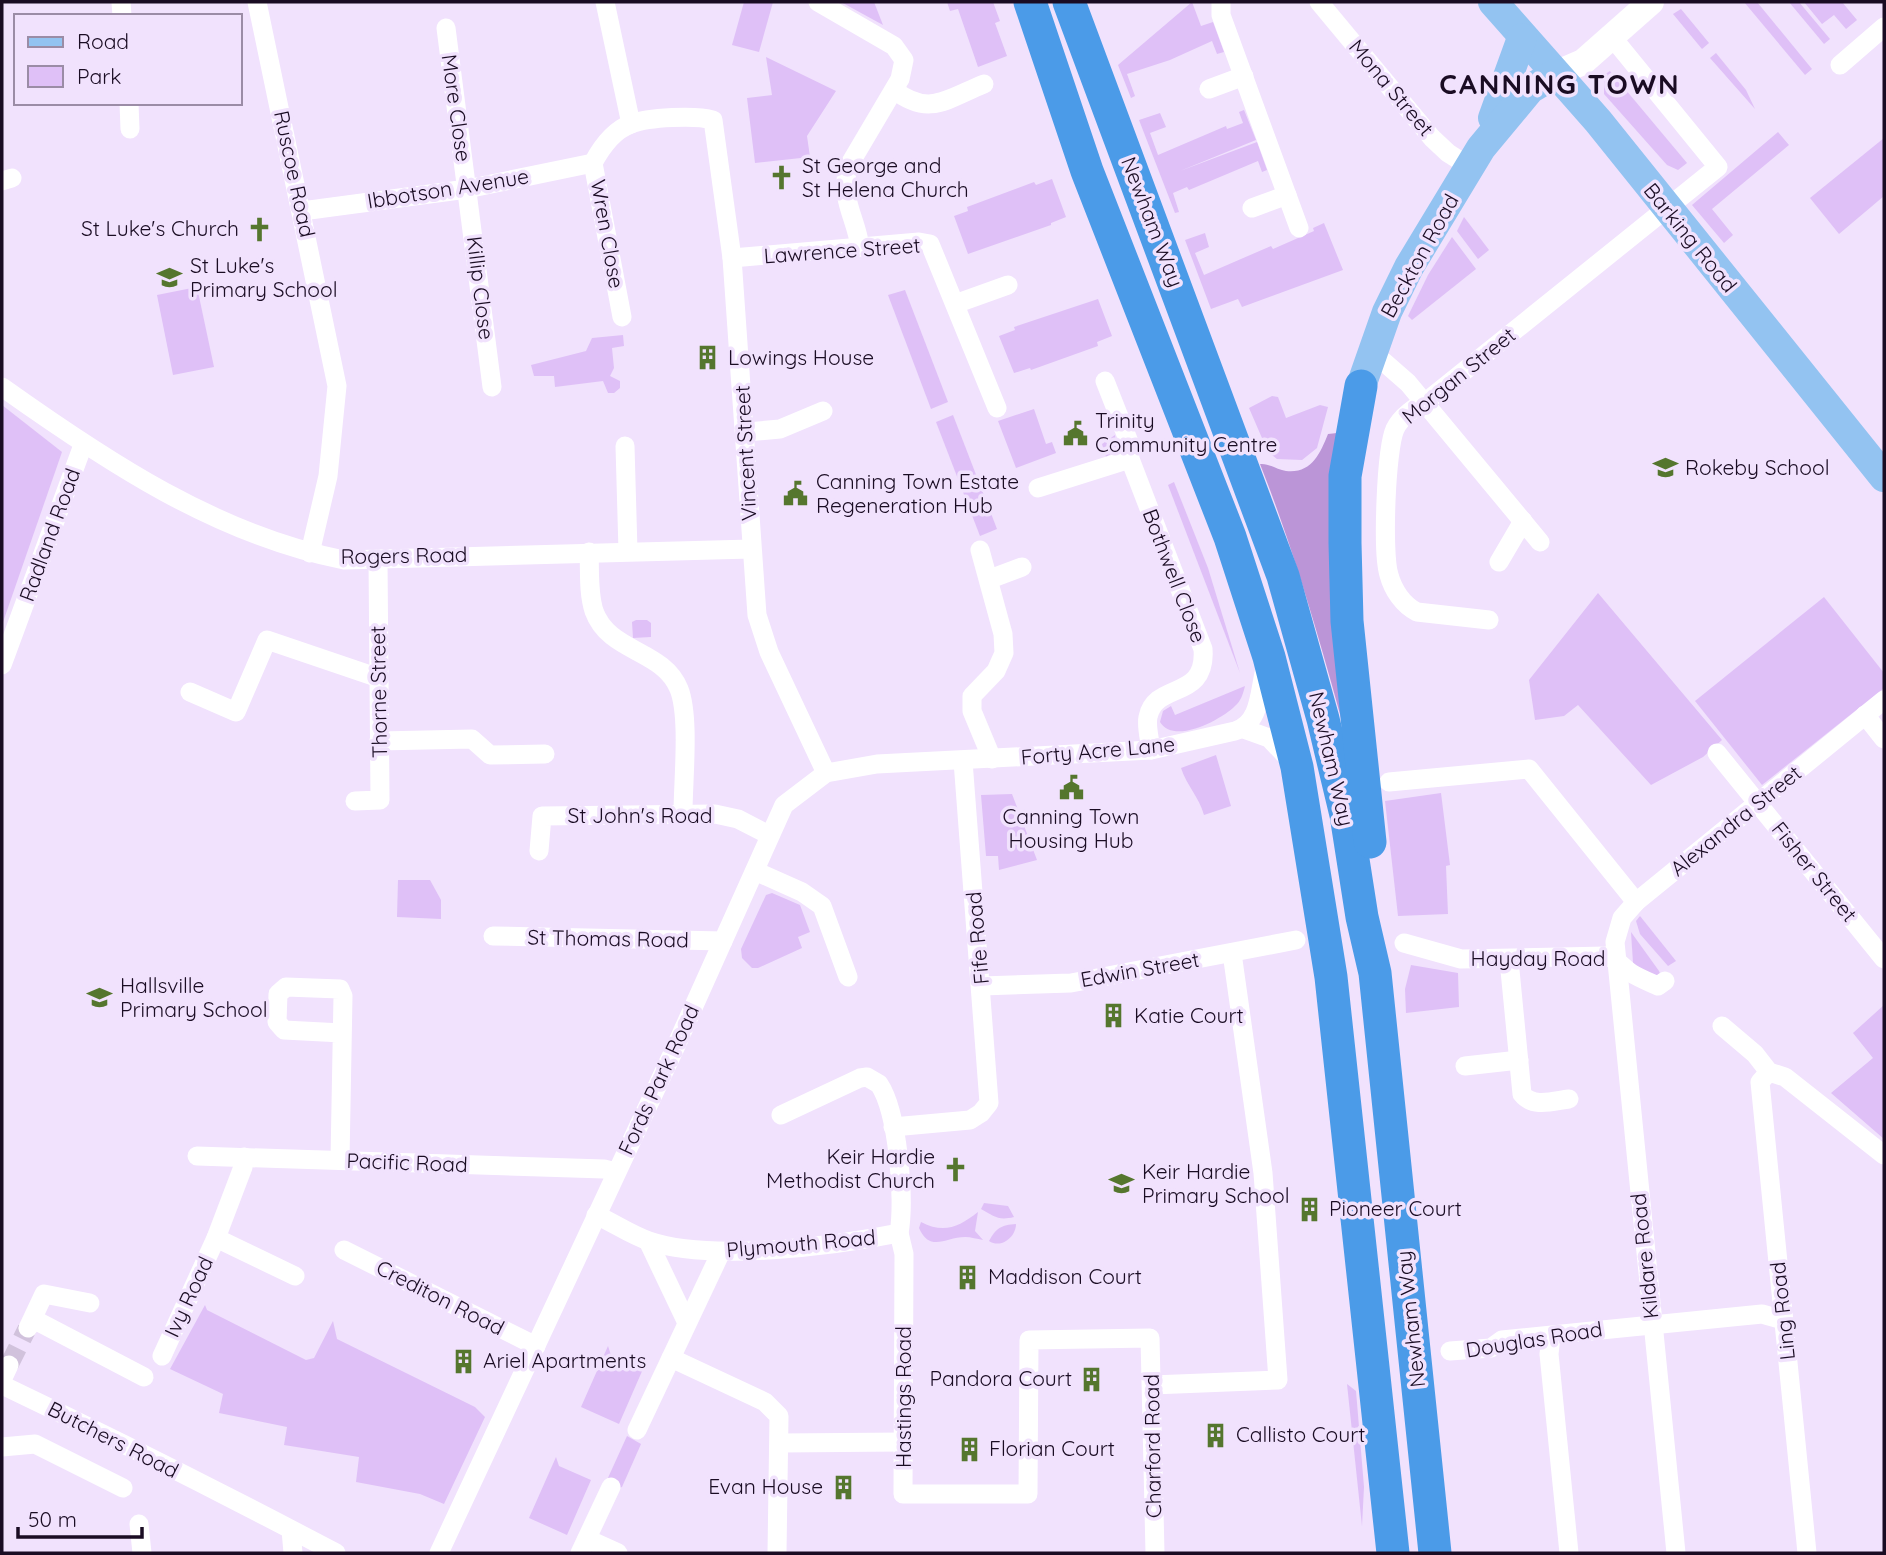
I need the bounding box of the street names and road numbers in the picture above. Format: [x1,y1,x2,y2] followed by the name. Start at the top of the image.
[1344,34,1440,141] street label: Mona Street
[437,53,477,163] street label: More Close
[269,108,321,240] street label: Ruscoe Road
[1116,153,1190,290] street label: Newham Way
[365,162,530,214] street label: Ibbotson Avenue
[586,177,630,290] street label: Wren Close
[1639,177,1743,297] street label: Barking Road
[1374,189,1464,322] street label: Beckton Road
[763,232,921,268] street label: Lawrence Street
[462,235,500,341] street label: Killip Close
[1396,321,1520,429] street label: Morgan Street
[728,385,762,522] street label: Vincent Street
[13,464,85,605] street label: Radland Road
[1138,505,1212,646] street label: Bothwell Close
[340,541,468,569] street label: Rogers Road
[364,626,392,758] street label: Thorne Street
[1304,689,1360,829] street label: Newham Way
[1020,730,1176,770] street label: Forty Acre Lane
[1664,759,1806,881] street label: Alexandra Street
[567,802,713,828] street label: St John's Road
[1767,816,1863,927] street label: Fisher Street
[960,891,994,985] street label: Fife Road
[527,924,689,952] street label: St Thomas Road
[1471,945,1605,971] street label: Hayday Road
[1078,946,1201,992] street label: Edwin Street
[612,1000,704,1159] street label: Fords Park Road
[346,1147,468,1177] street label: Pacific Road
[1624,1192,1664,1320] street label: Kildare Road
[725,1224,877,1262] street label: Plymouth Road
[1390,1249,1430,1389] street label: Newham Way
[158,1252,218,1341] street label: Ivy Road
[372,1254,509,1340] street label: Crediton Road
[1764,1261,1800,1362] street label: Ling Road
[1464,1315,1604,1363] street label: Douglas Road
[890,1326,916,1468] street label: Hastings Road
[1138,1374,1166,1518] street label: Charford Road
[44,1395,183,1483] street label: Butchers Road

